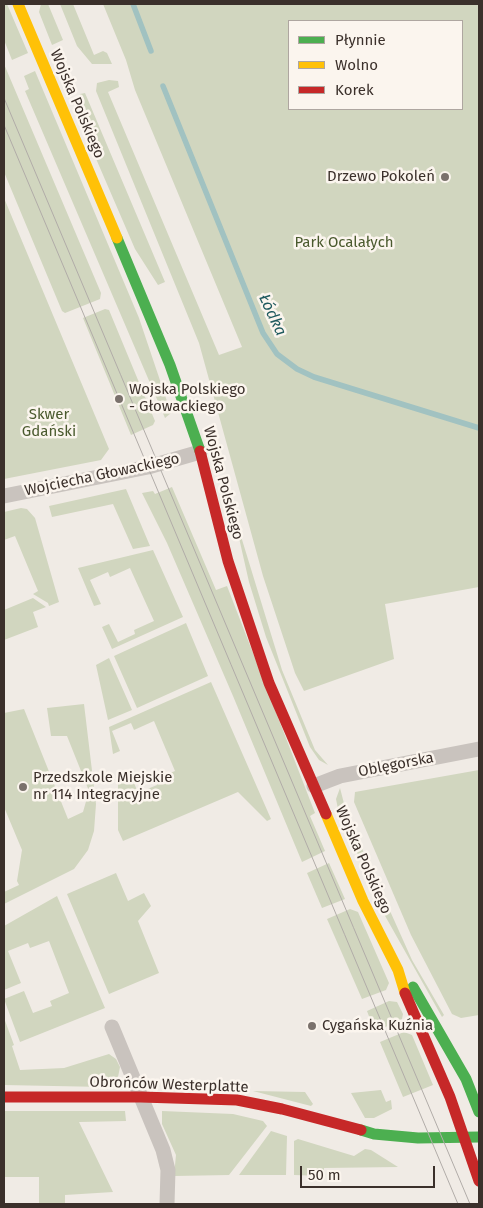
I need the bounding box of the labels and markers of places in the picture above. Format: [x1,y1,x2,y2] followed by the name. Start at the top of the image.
[327,168,435,186] place label: Drzewo Pokoleń
[439,171,451,183] marker: Drzewo Pokoleń
[129,381,246,416] place label: Wojska Polskiego - Głowackiego
[113,393,125,405] marker: Wojska Polskiego - Głowackiego
[33,769,172,804] place label: Przedszkole Miejskie nr 114 Integracyjne
[17,781,29,793] marker: Przedszkole Miejskie nr 114 Integracyjne
[322,1017,433,1035] place label: Cygańska Kuźnia
[306,1020,318,1032] marker: Cygańska Kuźnia

